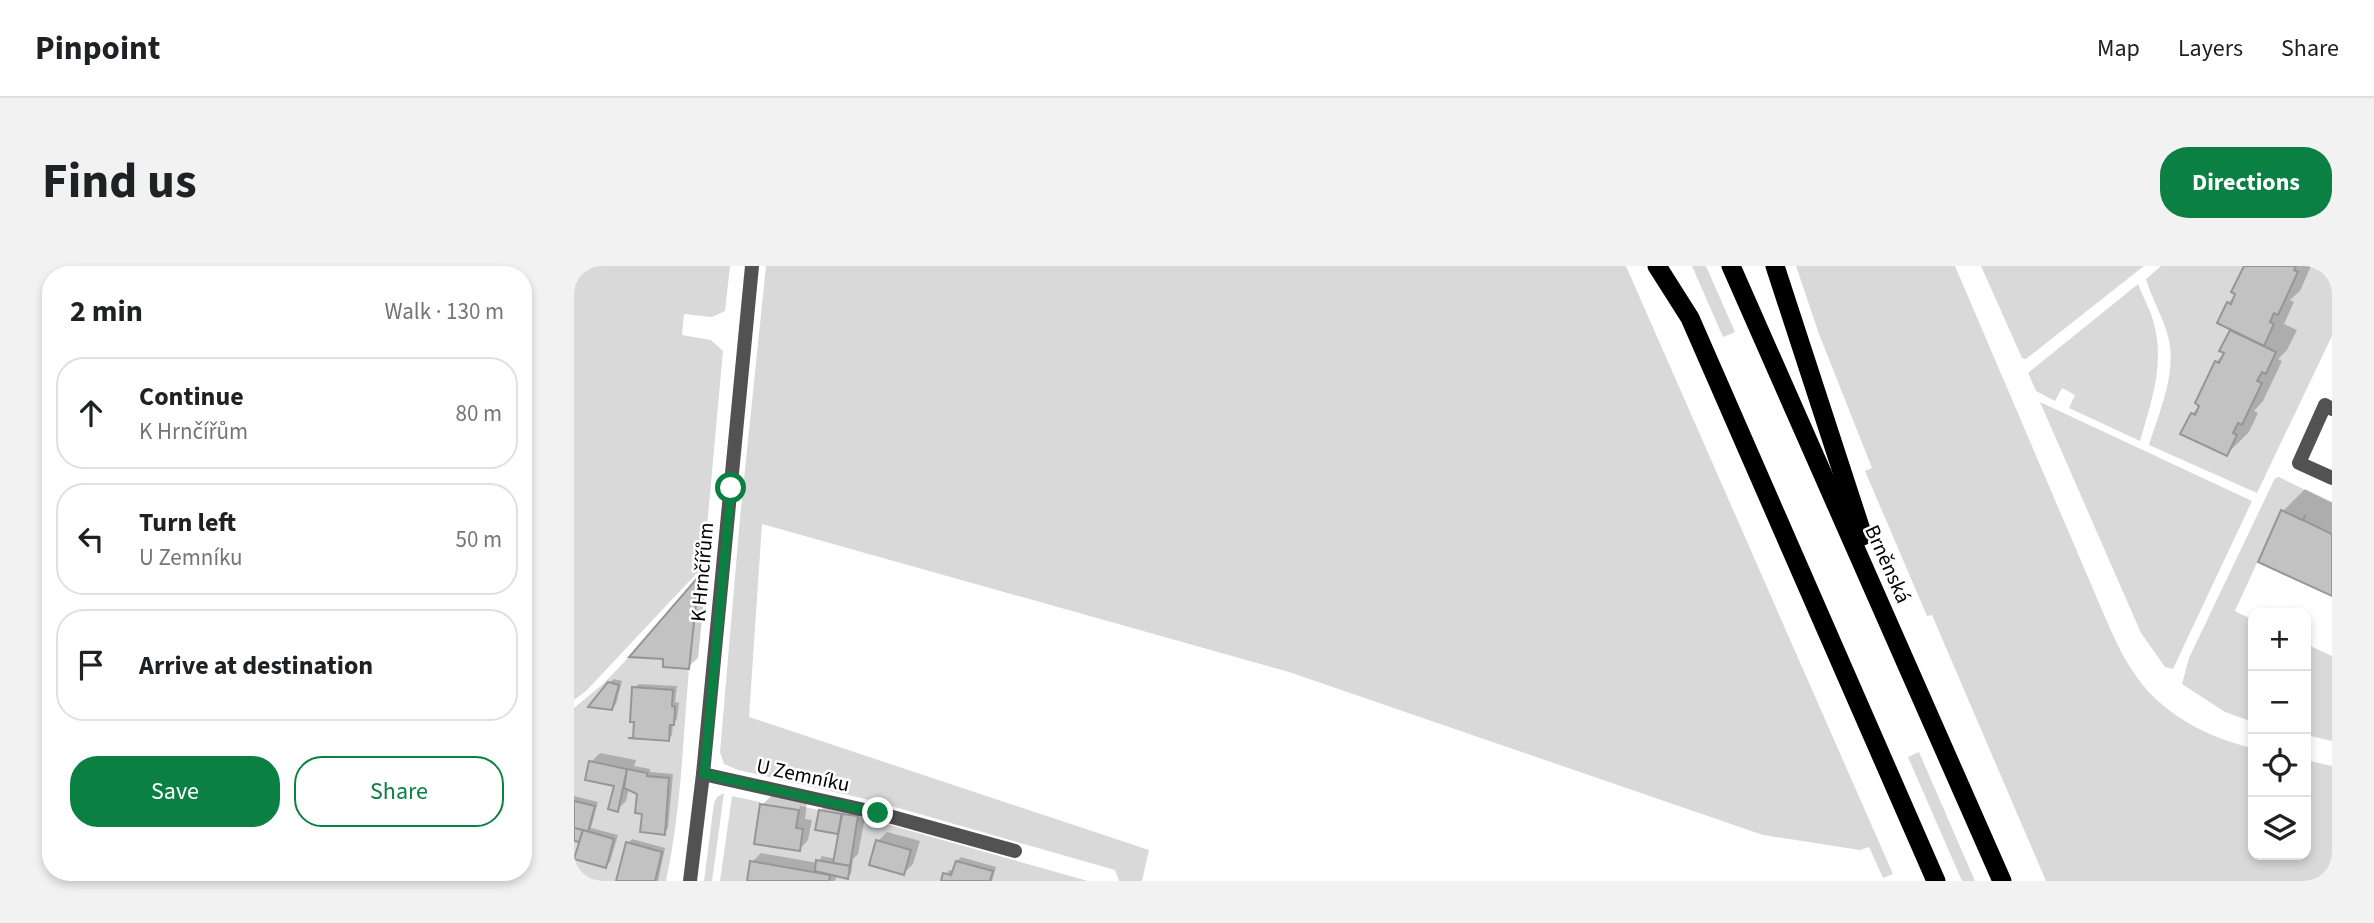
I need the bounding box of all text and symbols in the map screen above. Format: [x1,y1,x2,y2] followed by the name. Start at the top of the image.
[35,25,161,72] text: Pinpoint
[2097,31,2140,66] text: Map
[2178,31,2243,66] text: Layers
[2281,31,2339,66] text: Share
[42,147,197,217] text: Find us
[2160,147,2332,218] button: Directions
[70,290,143,333] text: 2 min
[385,295,504,328] text: Walk · 130 m
[139,378,244,415] text: Continue
[72,394,110,432] icon: ahead
[455,397,502,430] text: 80 m
[139,415,248,448] text: K Hrnčířům
[715,472,746,503] route start
[139,504,236,541] text: Turn left
[72,520,110,558] icon: left
[1857,520,1919,608] street label: Brněnská
[683,521,721,623] street label: K Hrnčířům
[455,523,502,556] text: 50 m
[139,541,243,574] text: U Zemníku
[2248,608,2311,860] map controls
[2248,608,2311,671] button: +
[72,646,110,684] icon: arrive
[139,647,373,684] text: Arrive at destination
[2248,671,2311,734] button: −
[2248,734,2311,797] button: locate
[754,750,852,800] street label: U Zemníku
[70,756,280,827] button: Save
[294,756,504,827] button: Share
[862,797,893,828] route end
[2248,797,2311,860] button: layers

